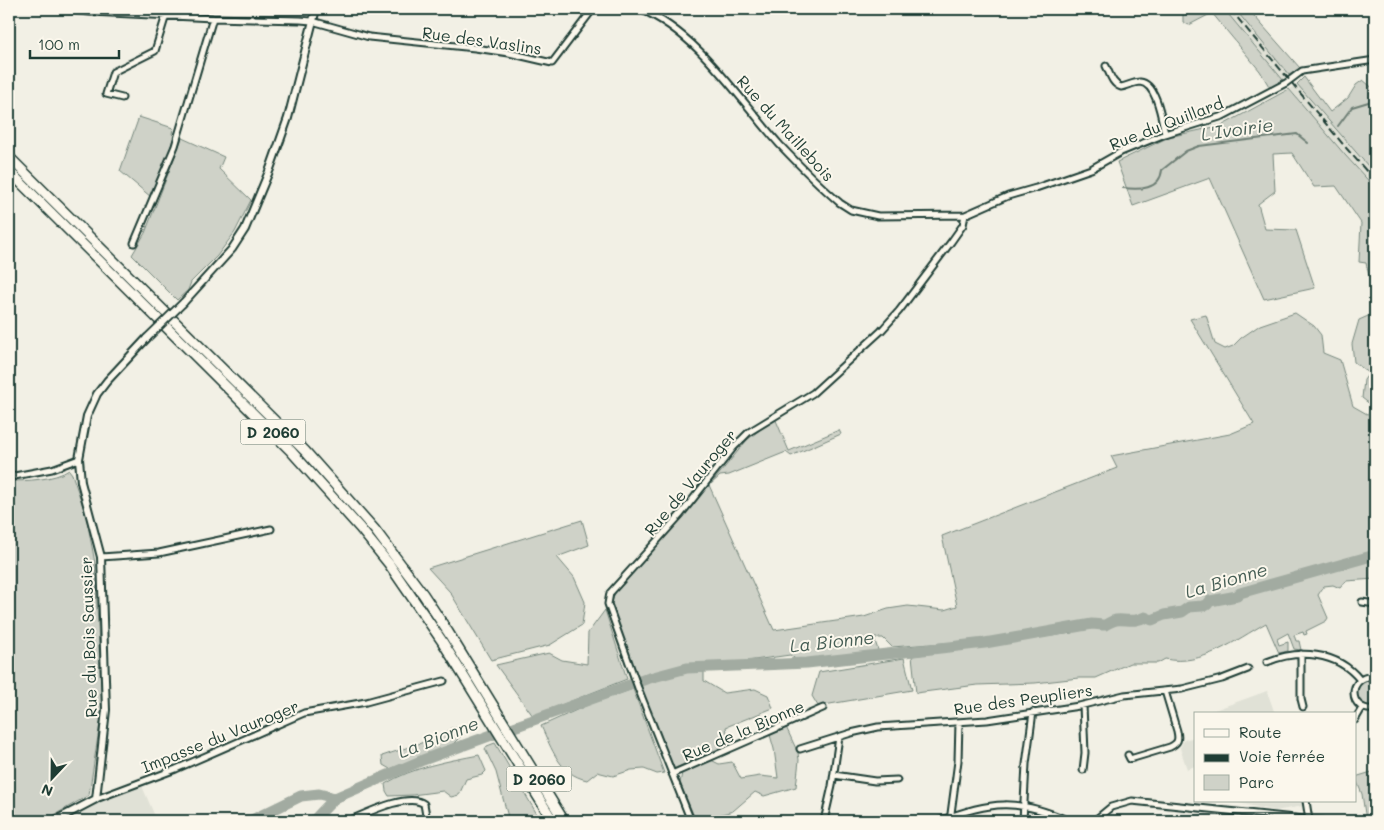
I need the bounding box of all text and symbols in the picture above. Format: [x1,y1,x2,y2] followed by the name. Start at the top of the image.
[421,21,543,59] street label: Rue des Vaslins
[30,28,119,60] scale bar
[38,34,80,54] text: 100 m
[733,70,839,186] street label: Rue du Maillebois
[1106,92,1226,154] street label: Rue du Quillard
[1199,112,1275,146] water label: L'Ivoirie
[240,420,306,444] road number: D 2060
[639,424,741,540] street label: Rue de Vauroger
[75,556,101,718] street label: Rue du Bois Saussier
[1182,557,1270,603] water label: La Bionne
[789,625,875,657] water label: La Bionne
[952,679,1094,719] street label: Rue des Peupliers
[138,695,302,777] street label: Impasse du Vauroger
[679,695,807,765] street label: Rue de la Bionne
[394,711,482,763] water label: La Bionne
[1194,712,1356,802] legend
[1239,722,1282,742] text: Route
[1239,746,1325,766] text: Voie ferrée
[28,752,78,802] north arrow
[506,766,572,792] road number: D 2060
[1239,772,1274,792] text: Parc
[38,780,55,801] text: N

